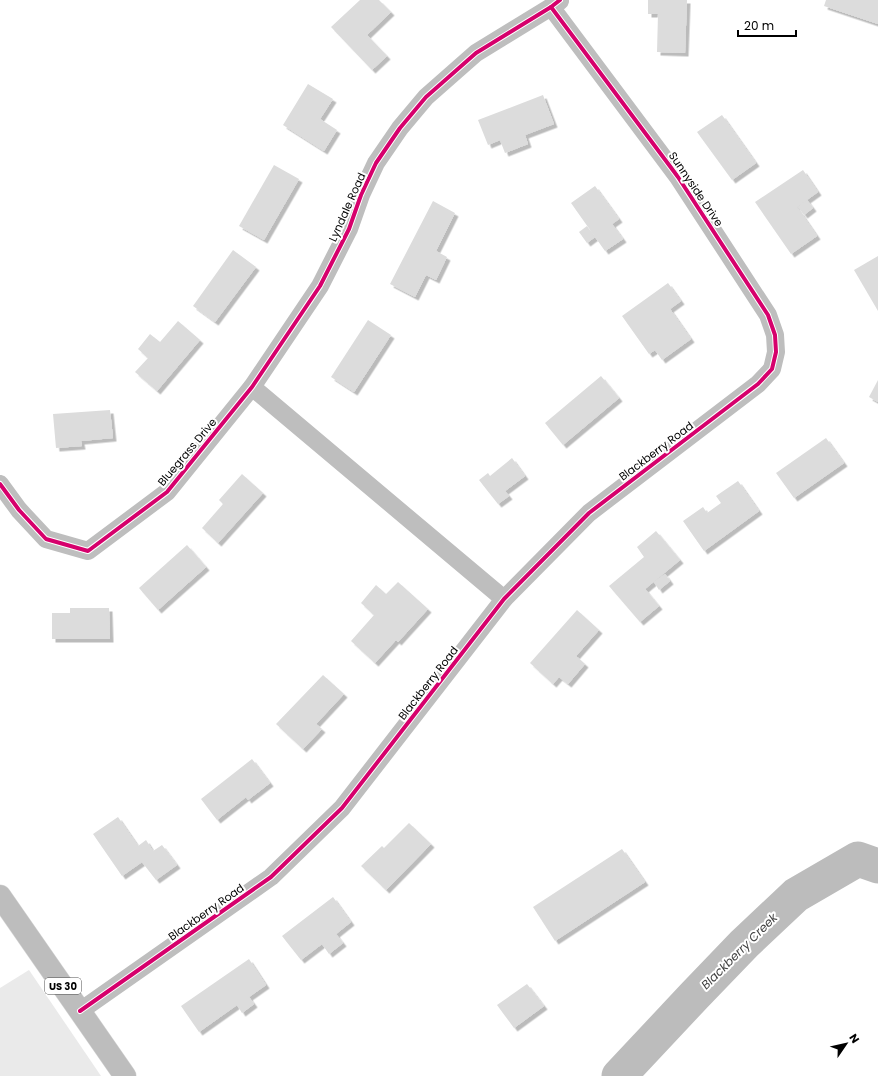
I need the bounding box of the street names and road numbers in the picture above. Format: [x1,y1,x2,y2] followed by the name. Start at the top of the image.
[665,148,727,230] street label: Sunnyside Drive
[325,170,369,244] street label: Lyndale Road
[154,414,220,489] street label: Bluegrass Drive
[615,418,697,484] street label: Blackberry Road
[394,643,462,723] street label: Blackberry Road
[165,880,247,944] street label: Blackberry Road
[45,978,81,994] road number: US 30

